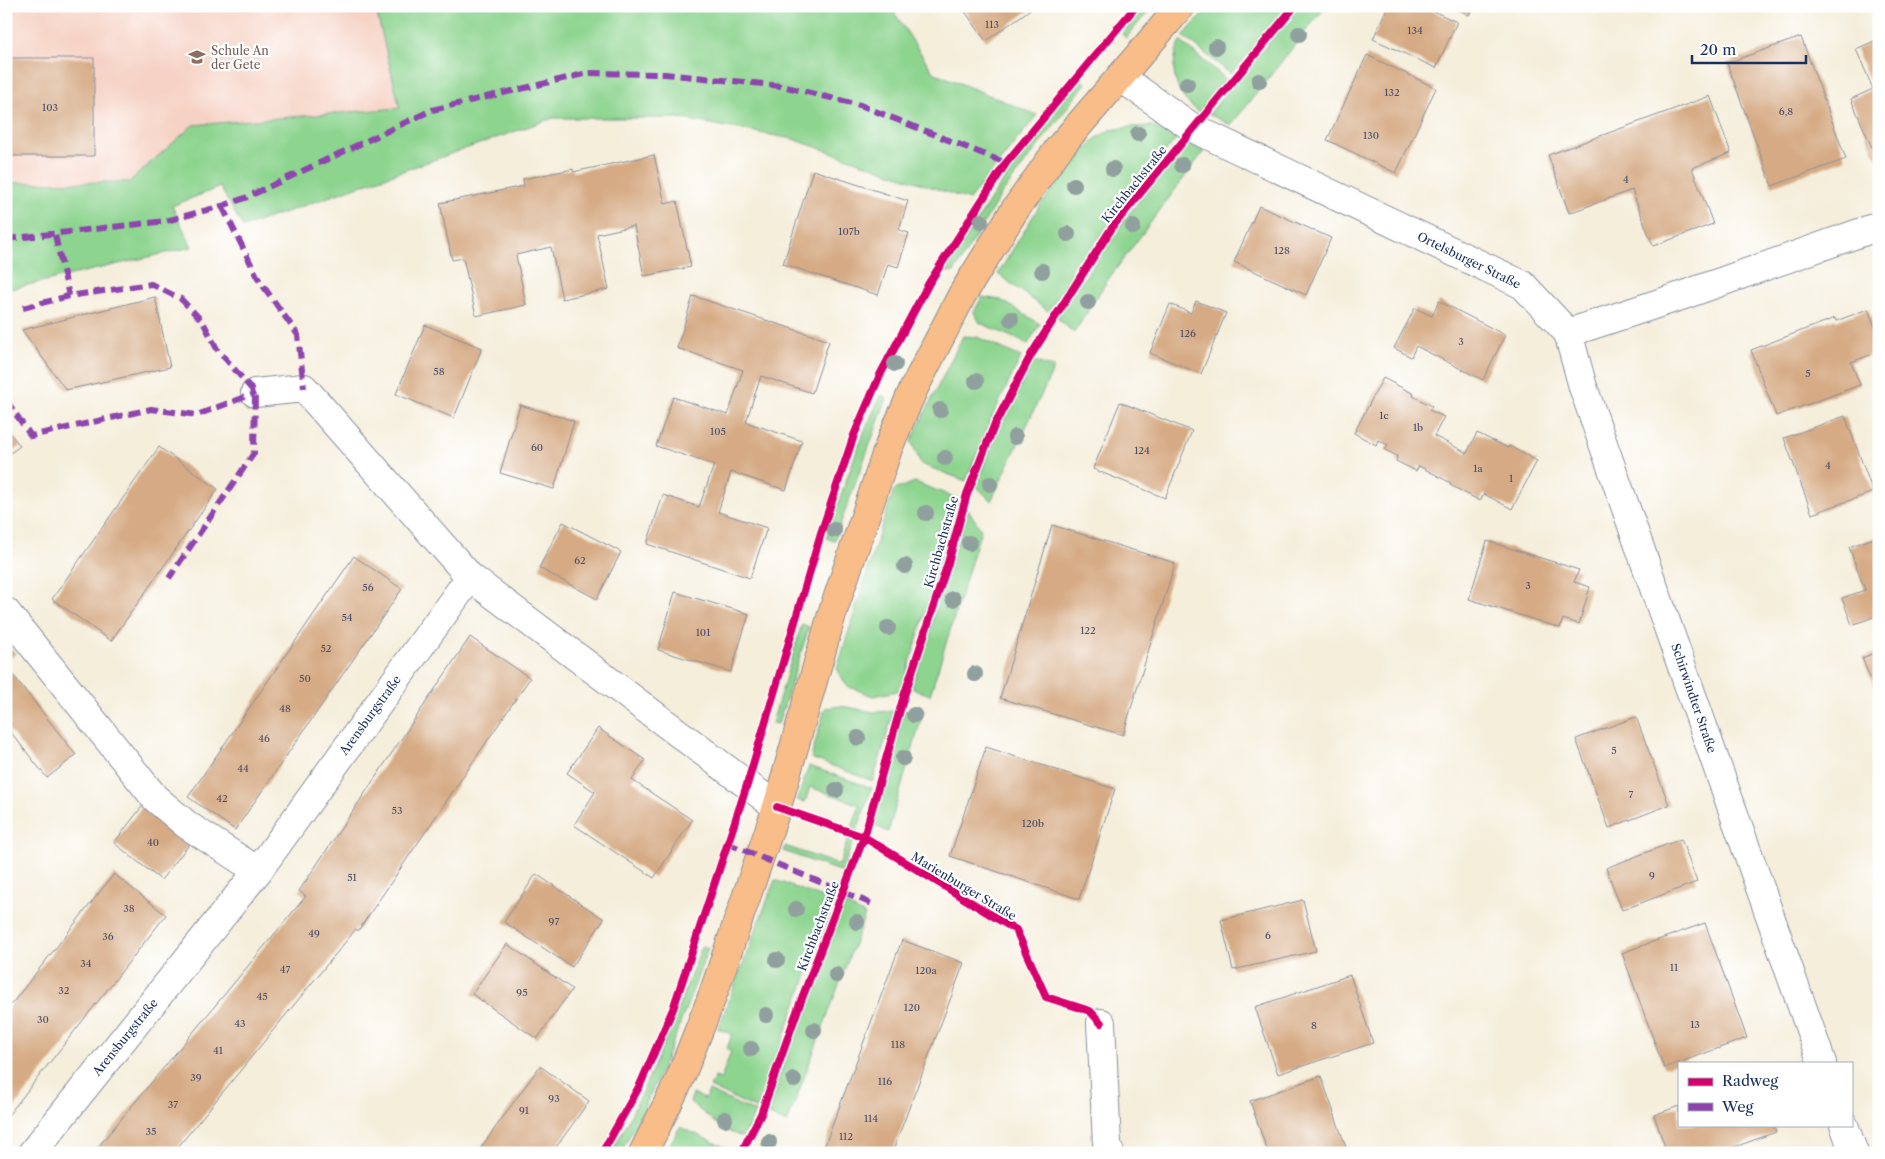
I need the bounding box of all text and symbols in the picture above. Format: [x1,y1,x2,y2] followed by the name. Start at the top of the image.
[985,18,999,31] house number: 113
[1407,24,1423,37] house number: 134
[1692,32,1806,64] scale bar
[1700,40,1736,59] text: 20 m
[211,43,269,72] place label: Schule An der Gete
[187,47,207,67] school or university icon: Schule An der Gete
[1384,86,1400,99] house number: 132
[42,101,58,114] house number: 103
[1779,105,1793,118] house number: 6,8
[1363,129,1379,142] house number: 130
[1098,142,1170,226] street label: Kirchbachstraße
[1623,173,1629,186] house number: 4
[838,225,860,238] house number: 107b
[1415,228,1523,292] street label: Ortelsburger Straße
[1274,244,1290,257] house number: 128
[1180,327,1196,340] house number: 126
[1458,335,1464,348] house number: 3
[433,365,445,378] house number: 58
[1805,367,1811,380] house number: 5
[1379,409,1389,422] house number: 1c
[1413,421,1423,434] house number: 1b
[710,425,726,438] house number: 105
[531,441,543,454] house number: 60
[1134,444,1150,457] house number: 124
[1825,459,1831,472] house number: 4
[1473,462,1483,475] house number: 1a
[1509,472,1514,485] house number: 1
[921,494,961,590] street label: Kirchbachstraße
[574,554,586,567] house number: 62
[1525,579,1531,592] house number: 3
[362,581,374,594] house number: 56
[341,611,353,624] house number: 54
[1080,624,1096,637] house number: 122
[696,626,711,639] house number: 101
[1668,641,1720,755] street label: Schirwindter Straße
[320,642,332,655] house number: 52
[299,672,311,685] house number: 50
[335,672,404,759] street label: Arensburgstraße
[279,702,291,715] house number: 48
[258,732,270,745] house number: 46
[1611,744,1617,757] house number: 5
[237,762,249,775] house number: 44
[1629,788,1634,801] house number: 7
[216,792,228,805] house number: 42
[392,804,402,817] house number: 53
[1022,817,1044,830] house number: 120b
[147,836,159,849] house number: 40
[909,849,1019,923] street label: Marienburger Straße
[1649,869,1655,882] house number: 9
[347,871,358,884] house number: 51
[794,879,842,973] street label: Kirchbachstraße
[123,902,135,915] house number: 38
[549,915,559,928] house number: 97
[308,927,320,940] house number: 49
[1265,929,1271,942] house number: 6
[102,930,114,943] house number: 36
[80,957,92,970] house number: 34
[1670,961,1679,974] house number: 11
[280,963,290,976] house number: 47
[915,964,938,977] house number: 120a
[58,984,70,997] house number: 32
[516,986,528,999] house number: 95
[256,990,268,1003] house number: 45
[89,995,161,1079] street label: Arensburgstraße
[904,1001,920,1014] house number: 120
[37,1013,49,1026] house number: 30
[234,1017,246,1030] house number: 43
[1690,1018,1700,1031] house number: 13
[1311,1019,1317,1032] house number: 8
[891,1038,905,1051] house number: 118
[213,1044,224,1057] house number: 41
[1678,1062,1852,1126] legend
[190,1071,202,1084] house number: 39
[1722,1071,1778,1090] text: Radweg
[878,1075,892,1088] house number: 116
[548,1092,560,1105] house number: 93
[1721,1097,1754,1116] text: Weg
[168,1098,178,1111] house number: 37
[519,1104,530,1117] house number: 91
[864,1112,878,1125] house number: 114
[146,1125,156,1138] house number: 35
[839,1130,853,1143] house number: 112

